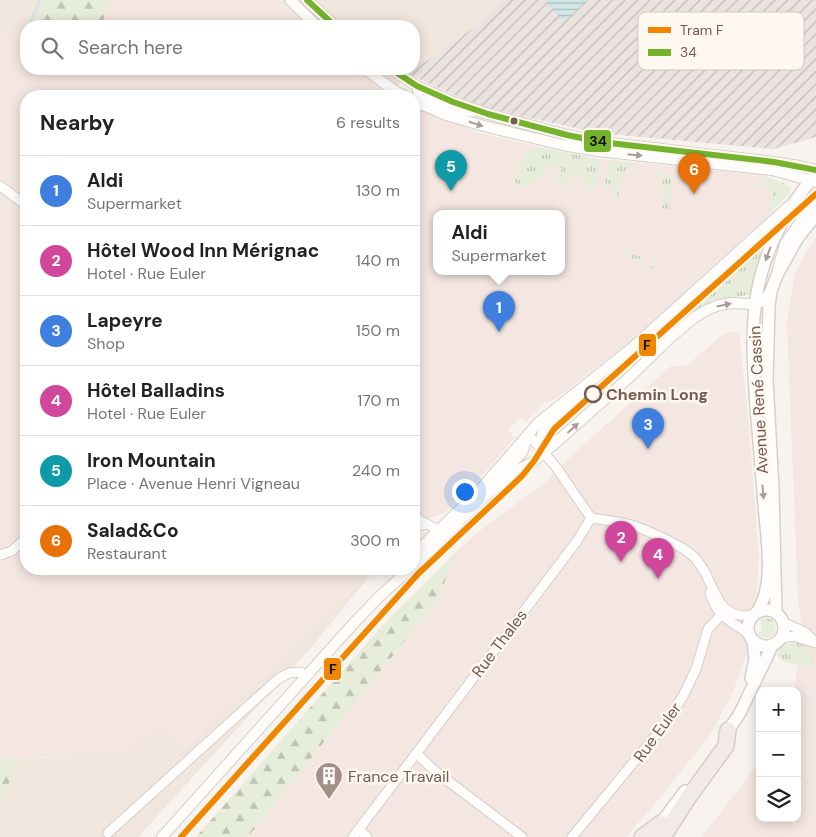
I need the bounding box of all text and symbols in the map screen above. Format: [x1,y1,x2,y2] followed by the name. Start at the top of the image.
[638,12,804,70] legend
[20,20,420,75] search box
[680,21,724,39] text: Tram F
[38,34,66,62] icon: search
[78,35,183,60] text: Search here
[680,43,697,61] text: 34
[40,109,114,137] text: Nearby
[336,112,400,133] text: 6 results
[509,116,519,126] unlabelled marker
[468,120,483,128] one-way arrow
[583,129,612,153] line badge: 34
[589,132,607,150] text: 34
[435,150,467,191] pin: 5
[627,151,643,159] one-way arrow
[678,153,710,194] pin: 6
[87,168,123,193] text: Aldi
[53,180,59,201] text: 1
[356,180,400,201] text: 130 m
[87,193,182,214] text: Supermarket
[433,210,565,275] popup
[452,220,488,245] text: Aldi
[87,238,319,263] text: Hôtel Wood Inn Mérignac
[452,245,546,266] text: Supermarket
[764,247,771,262] one-way arrow
[51,250,61,271] text: 2
[356,250,400,271] text: 140 m
[87,263,206,284] text: Hotel · Rue Euler
[483,291,515,332] pin: 1
[716,300,732,308] one-way arrow
[87,308,163,333] text: Lapeyre
[51,320,61,341] text: 3
[356,320,400,341] text: 150 m
[744,325,773,475] street label: Avenue René Cassin
[87,333,125,354] text: Shop
[638,333,657,357] line badge: F
[643,336,651,354] text: F
[87,378,225,403] text: Hôtel Balladins
[606,384,708,405] place label: Chemin Long
[584,385,602,403] marker: Chemin Long
[51,390,61,411] text: 4
[357,390,400,411] text: 170 m
[87,403,206,424] text: Hotel · Rue Euler
[632,408,664,449] pin: 3
[567,422,579,434] one-way arrow
[87,448,216,473] text: Iron Mountain
[51,460,61,481] text: 5
[352,460,400,481] text: 240 m
[87,473,300,494] text: Place · Avenue Henri Vigneau
[452,479,478,505] your location
[759,485,767,501] one-way arrow
[87,518,178,543] text: Salad&Co
[605,521,637,562] pin: 2
[51,530,61,551] text: 6
[350,530,400,551] text: 300 m
[642,538,674,579] pin: 4
[87,543,167,564] text: Restaurant
[467,605,532,681] street label: Rue Thales
[323,657,342,681] line badge: F
[329,660,337,678] text: F
[756,687,801,822] map controls
[756,687,801,732] button: +
[629,698,686,766] street label: Rue Euler
[756,732,801,777] button: −
[314,761,344,800] building icon: France Travail
[348,766,449,787] place label: France Travail
[756,777,801,822] button: layers

